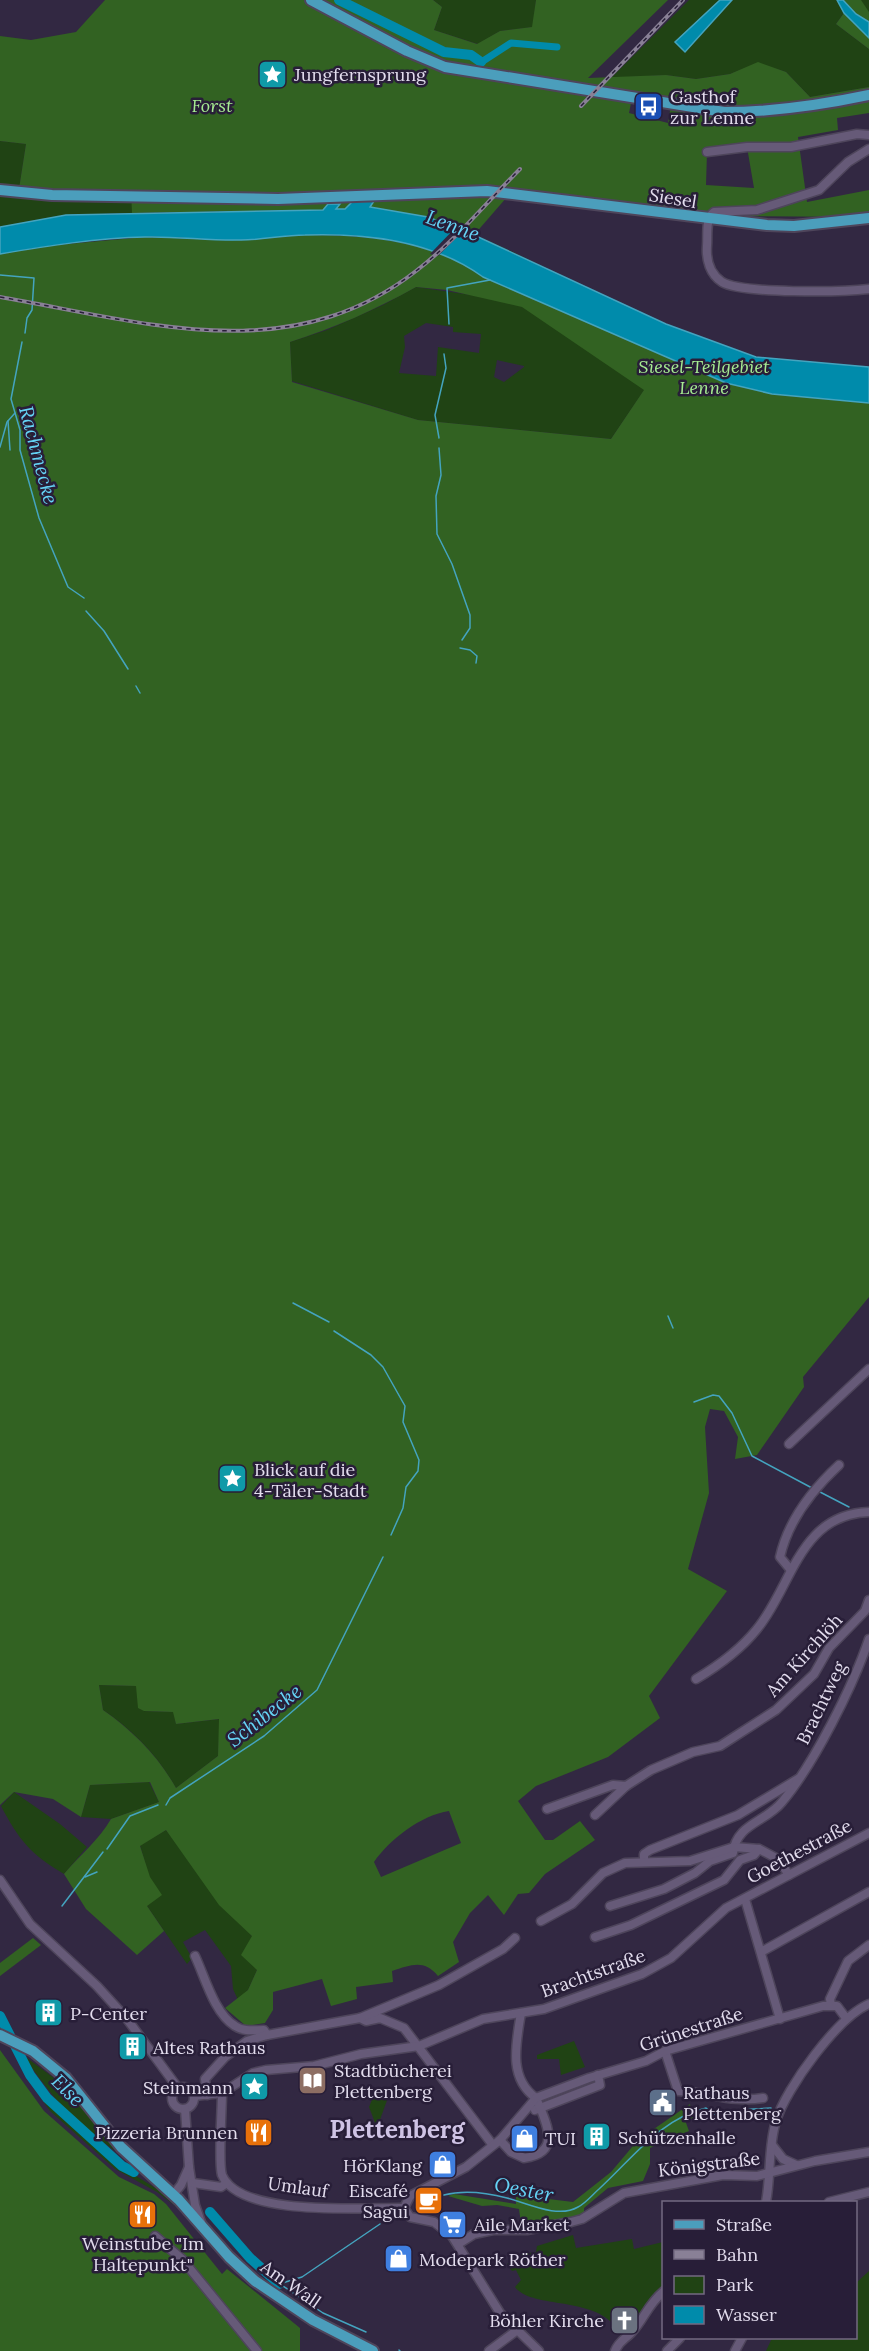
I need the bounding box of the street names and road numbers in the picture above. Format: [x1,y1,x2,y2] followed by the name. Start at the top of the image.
[648,183,699,213] street label: Siesel
[760,1609,847,1702] street label: Am Kirchlöh
[791,1657,851,1748] street label: Brachtweg
[743,1814,856,1888] street label: Goethestraße
[538,1943,649,2003] street label: Brachtstraße
[636,2001,746,2057] street label: Grünestraße
[657,2146,762,2182] street label: Königstraße
[266,2171,331,2203] street label: Umlauf
[256,2254,326,2313] street label: Am Wall

